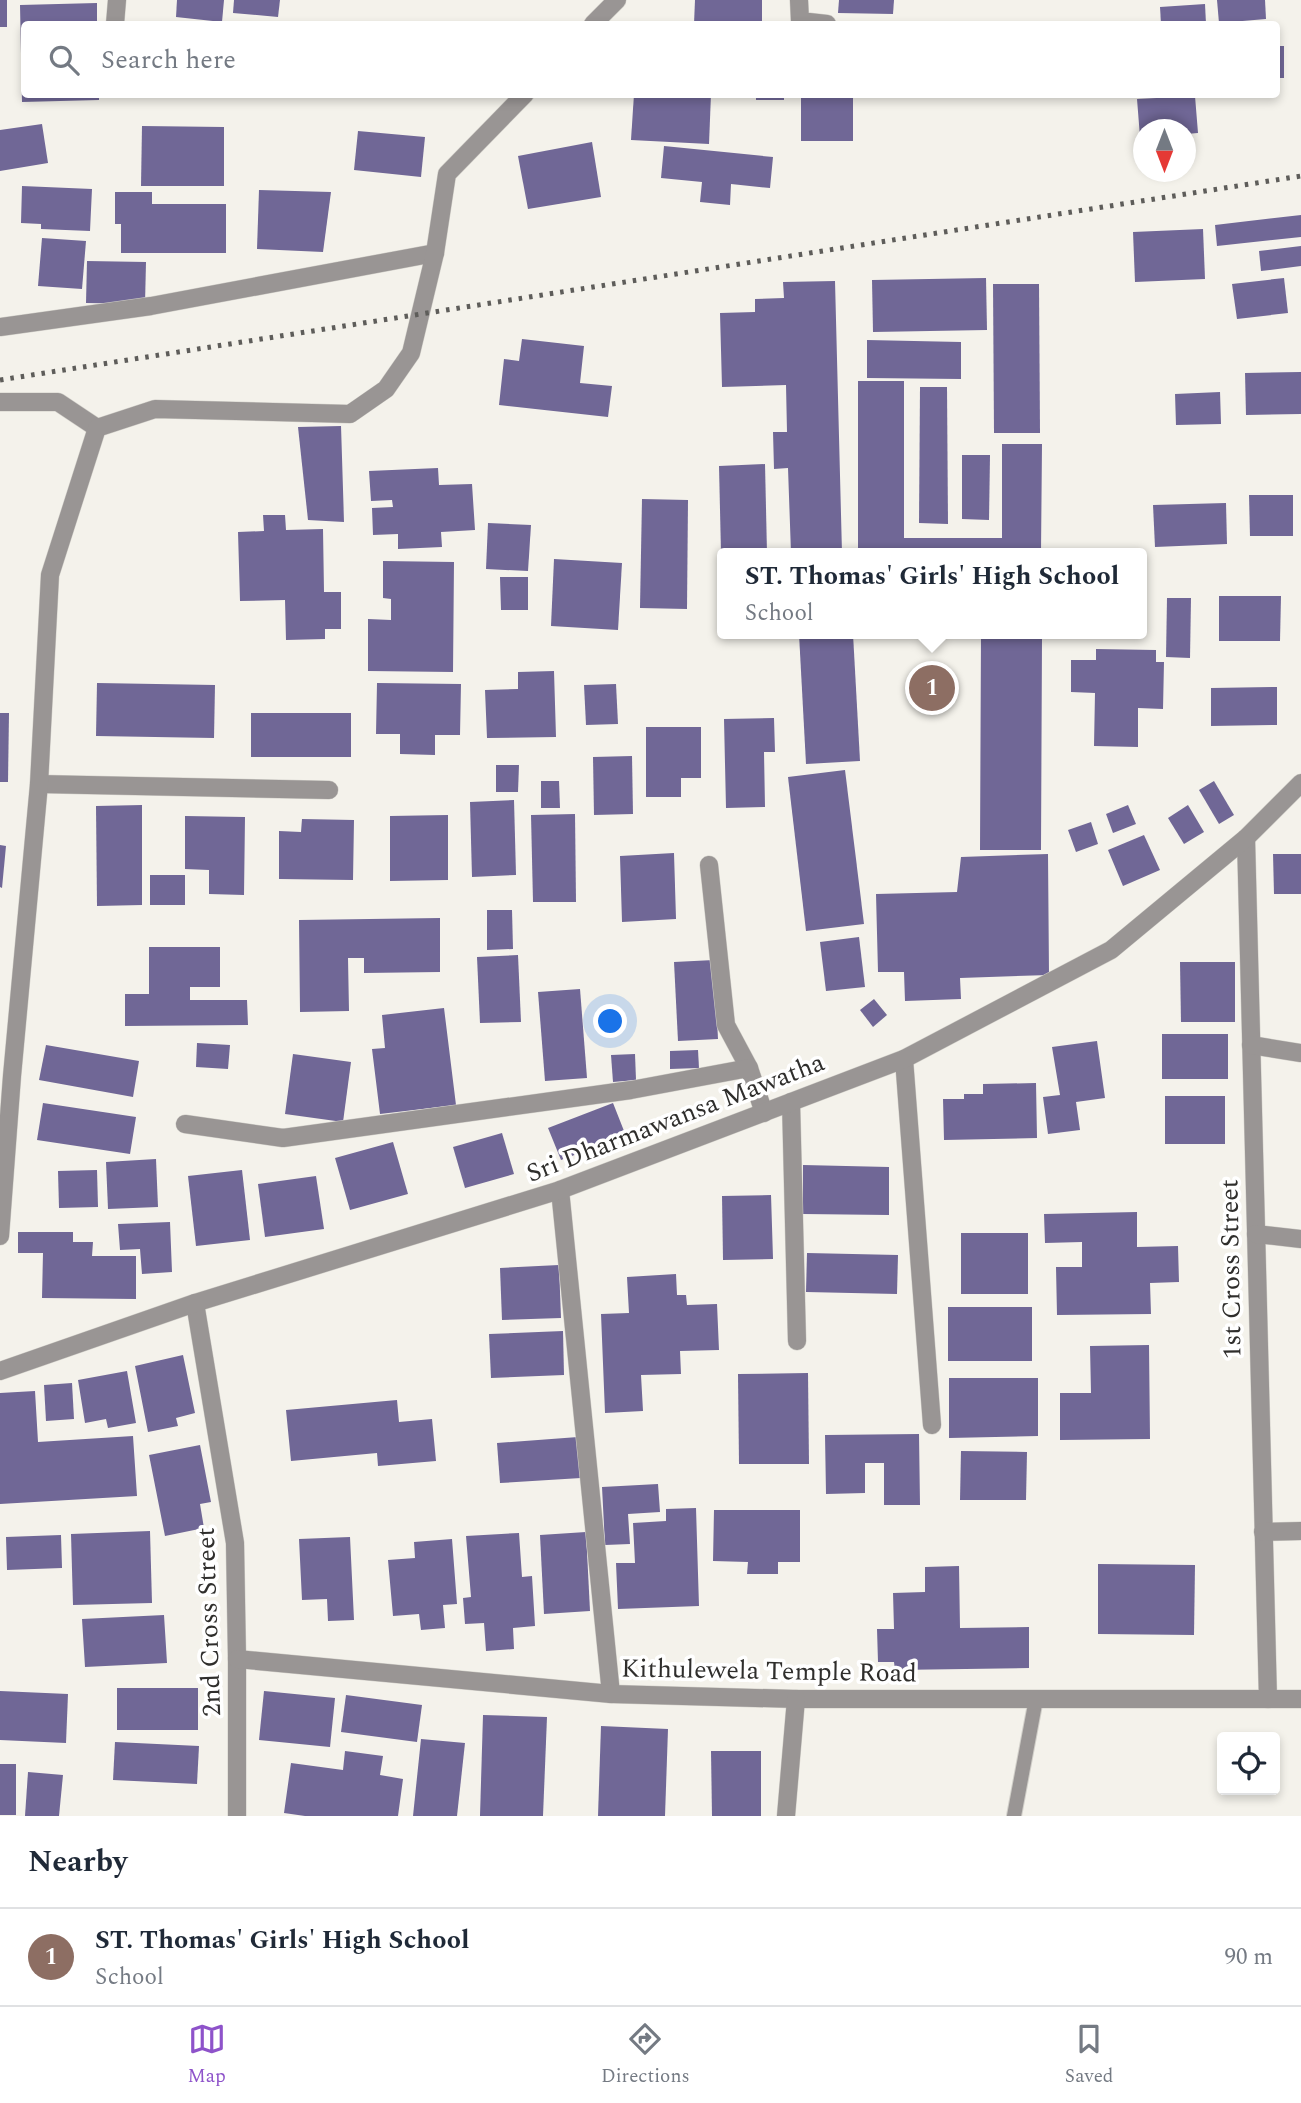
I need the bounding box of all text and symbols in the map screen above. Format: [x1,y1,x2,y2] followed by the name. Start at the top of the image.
[21,21,1280,98] search box
[101,40,236,80] text: Search here
[45,41,83,79] icon: search
[1133,119,1196,182] north arrow
[717,548,1147,639] popup
[745,556,1119,596] text: ST. Thomas' Girls' High School
[745,596,814,631] text: School
[909,662,955,714] pin: 1
[593,1004,627,1038] your location
[520,1042,831,1193] street label: Sri Dharmawansa Mawatha
[1209,1179,1253,1359] street label: 1st Cross Street
[186,1527,232,1717] street label: 2nd Cross Street
[621,1648,917,1694] street label: Kithulewela Temple Road
[1217,1732,1280,1795] map controls
[1217,1732,1280,1795] button: locate
[28,1839,127,1885] text: Nearby
[95,1920,469,1960] text: ST. Thomas' Girls' High School
[45,1940,57,1975] text: 1
[1224,1940,1273,1975] text: 90 m
[95,1960,164,1995] text: School
[188,2020,226,2091] tab: Map
[601,2020,690,2091] tab: Directions
[1065,2020,1113,2091] tab: Saved

